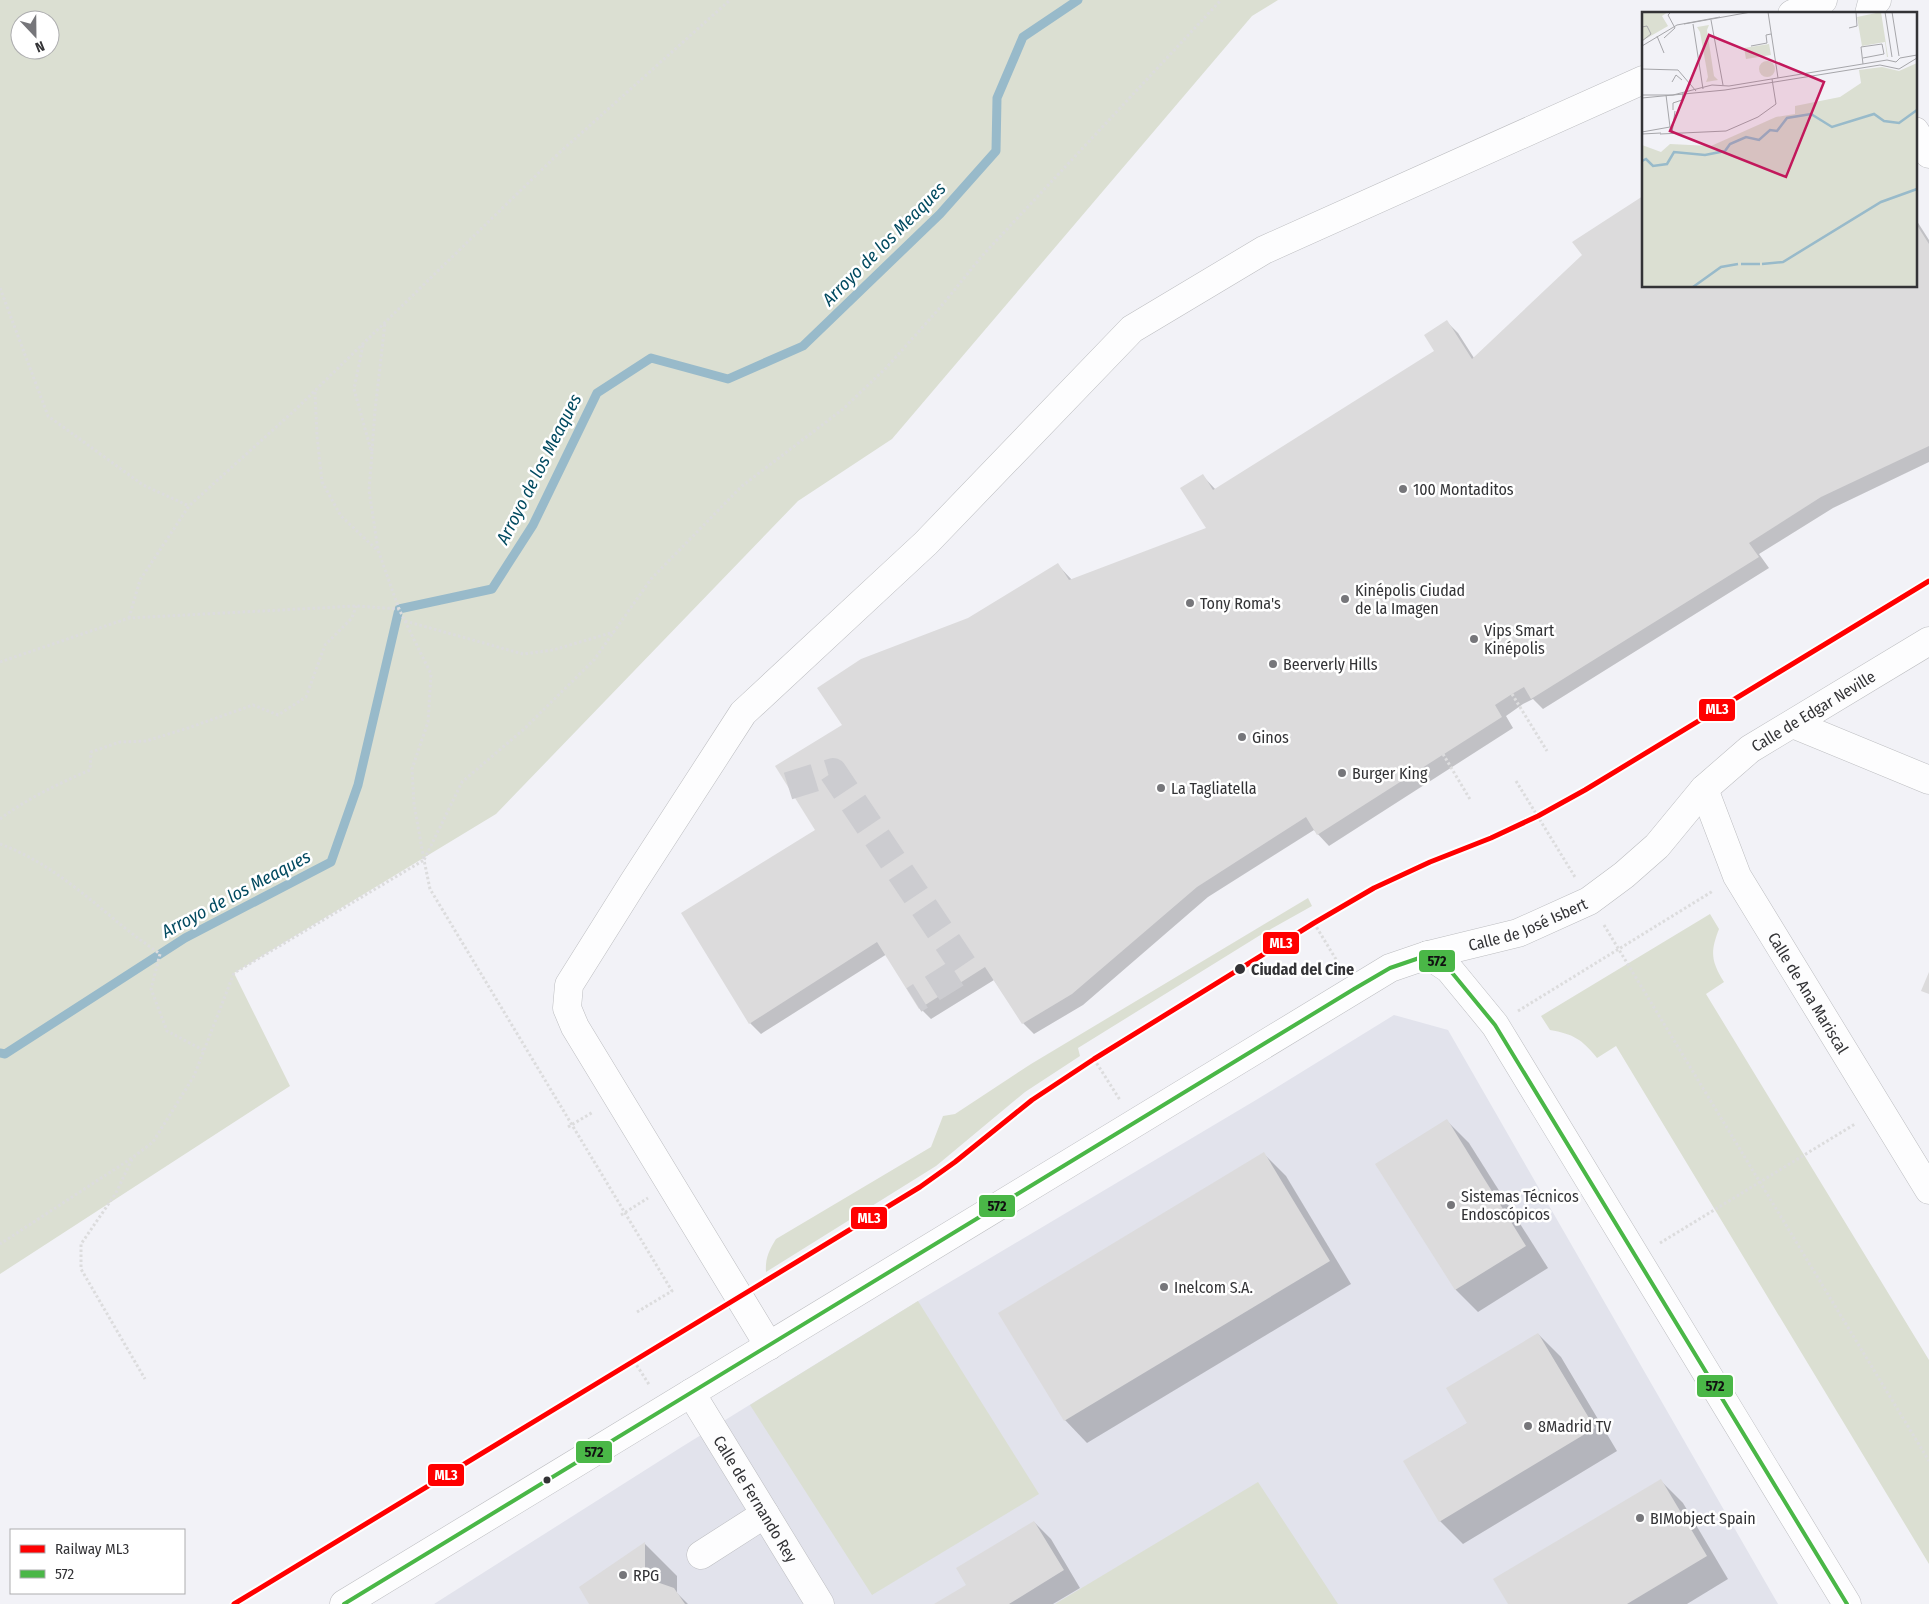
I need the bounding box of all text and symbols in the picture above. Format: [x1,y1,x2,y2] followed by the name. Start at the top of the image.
[10,10,60,60] north arrow
[1642,12,1916,288] inset map
[33,37,47,56] text: N
[817,177,951,311] water label: Arroyo de los Meaques
[491,390,587,549] water label: Arroyo de los Meaques
[1413,480,1514,499] place label: 100 Montaditos
[1397,483,1409,495] marker: 100 Montaditos
[1355,581,1465,618] place label: Kinépolis Ciudad de la Imagen
[1339,593,1351,605] marker: Kinépolis Ciudad de la Imagen
[1200,594,1281,613] place label: Tony Roma's
[1184,597,1196,609] marker: Tony Roma's
[1484,621,1555,658] place label: Vips Smart Kinépolis
[1468,633,1480,645] marker: Vips Smart Kinépolis
[1283,655,1378,674] place label: Beerverly Hills
[1267,658,1279,670] marker: Beerverly Hills
[1748,667,1879,756] street label: Calle de Edgar Neville
[1698,698,1736,722] line badge: ML3
[1705,701,1729,718] text: ML3
[1252,728,1289,747] place label: Ginos
[1236,731,1248,743] marker: Ginos
[1352,764,1428,783] place label: Burger King
[1336,767,1348,779] marker: Burger King
[1171,779,1257,798] place label: La Tagliatella
[1155,782,1167,794] marker: La Tagliatella
[157,845,315,943] water label: Arroyo de los Meaques
[1467,894,1591,955] street label: Calle de José Isbert
[1764,929,1852,1057] street label: Calle de Ana Mariscal
[1262,931,1300,955] line badge: ML3
[1269,935,1293,952] text: ML3
[1418,949,1456,973] line badge: 572
[1428,953,1447,970] text: 572
[1251,960,1354,979] place label: Ciudad del Cine
[1233,962,1247,976] marker: Ciudad del Cine
[1461,1187,1579,1224] place label: Sistemas Técnicos Endoscópicos
[978,1194,1016,1218] line badge: 572
[988,1198,1007,1215] text: 572
[1445,1199,1457,1211] marker: Sistemas Técnicos Endoscópicos
[850,1206,888,1230] line badge: ML3
[857,1210,881,1227] text: ML3
[1174,1278,1253,1297] place label: Inelcom S.A.
[1158,1281,1170,1293] marker: Inelcom S.A.
[1696,1374,1734,1398] line badge: 572
[1706,1378,1725,1395] text: 572
[1538,1417,1612,1436] place label: 8Madrid TV
[1522,1420,1534,1432] marker: 8Madrid TV
[709,1432,802,1567] street label: Calle de Fernando Rey
[575,1440,613,1464] line badge: 572
[585,1444,604,1461] text: 572
[427,1463,465,1487] line badge: ML3
[434,1467,458,1484] text: ML3
[542,1475,552,1485] unlabelled marker
[1650,1509,1756,1528] place label: BIMobject Spain
[1634,1512,1646,1524] marker: BIMobject Spain
[10,1529,185,1594] legend
[55,1540,129,1558] text: Railway ML3
[55,1565,74,1583] text: 572
[633,1566,659,1585] place label: RPG
[617,1569,629,1581] marker: RPG

